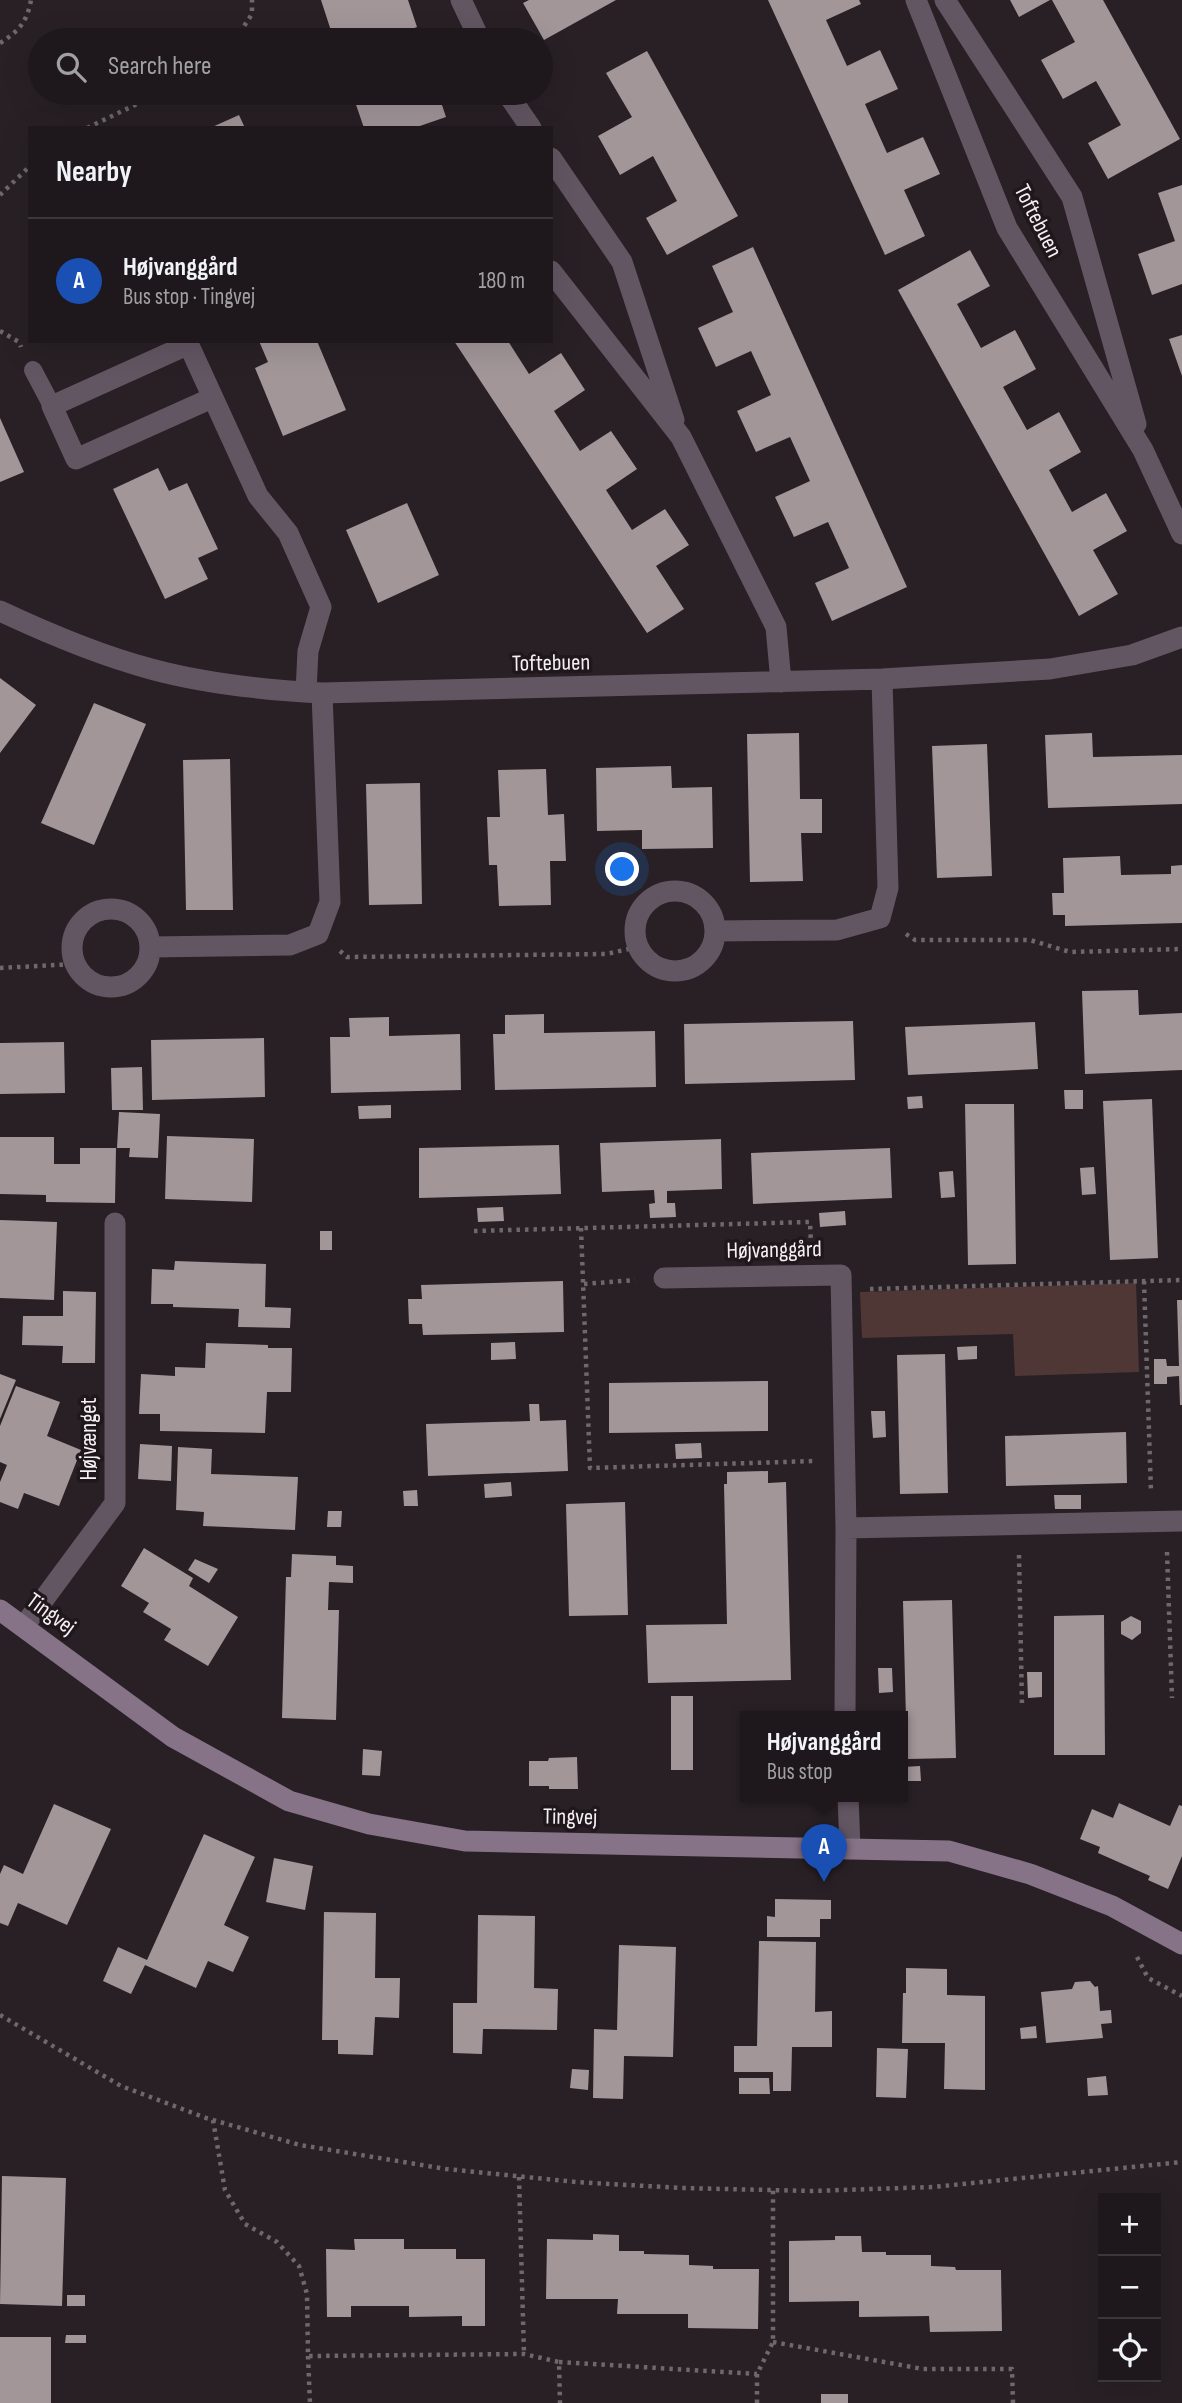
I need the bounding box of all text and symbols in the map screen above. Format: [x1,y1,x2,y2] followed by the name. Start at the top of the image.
[28,28,553,105] search box
[52,48,90,86] icon: search
[108,51,211,82] text: Search here
[56,154,132,190] text: Nearby
[1008,180,1068,262] street label: Toftebuen
[123,252,238,283] text: Højvanggård
[74,267,84,295] text: A
[478,267,525,295] text: 180 m
[123,283,255,311] text: Bus stop · Tingvej
[512,648,590,678] street label: Toftebuen
[605,852,639,886] your location
[726,1235,822,1265] street label: Højvanggård
[75,1398,103,1480] street label: Højvænget
[21,1587,81,1641] street label: Tingvej
[740,1711,908,1802] popup
[767,1727,881,1758] text: Højvanggård
[767,1758,833,1786] text: Bus stop
[543,1803,597,1831] street label: Tingvej
[801,1824,847,1882] pin: A
[1098,2193,1161,2382] map controls
[1098,2193,1161,2256] button: +
[1098,2256,1161,2319] button: −
[1098,2319,1161,2382] button: locate

